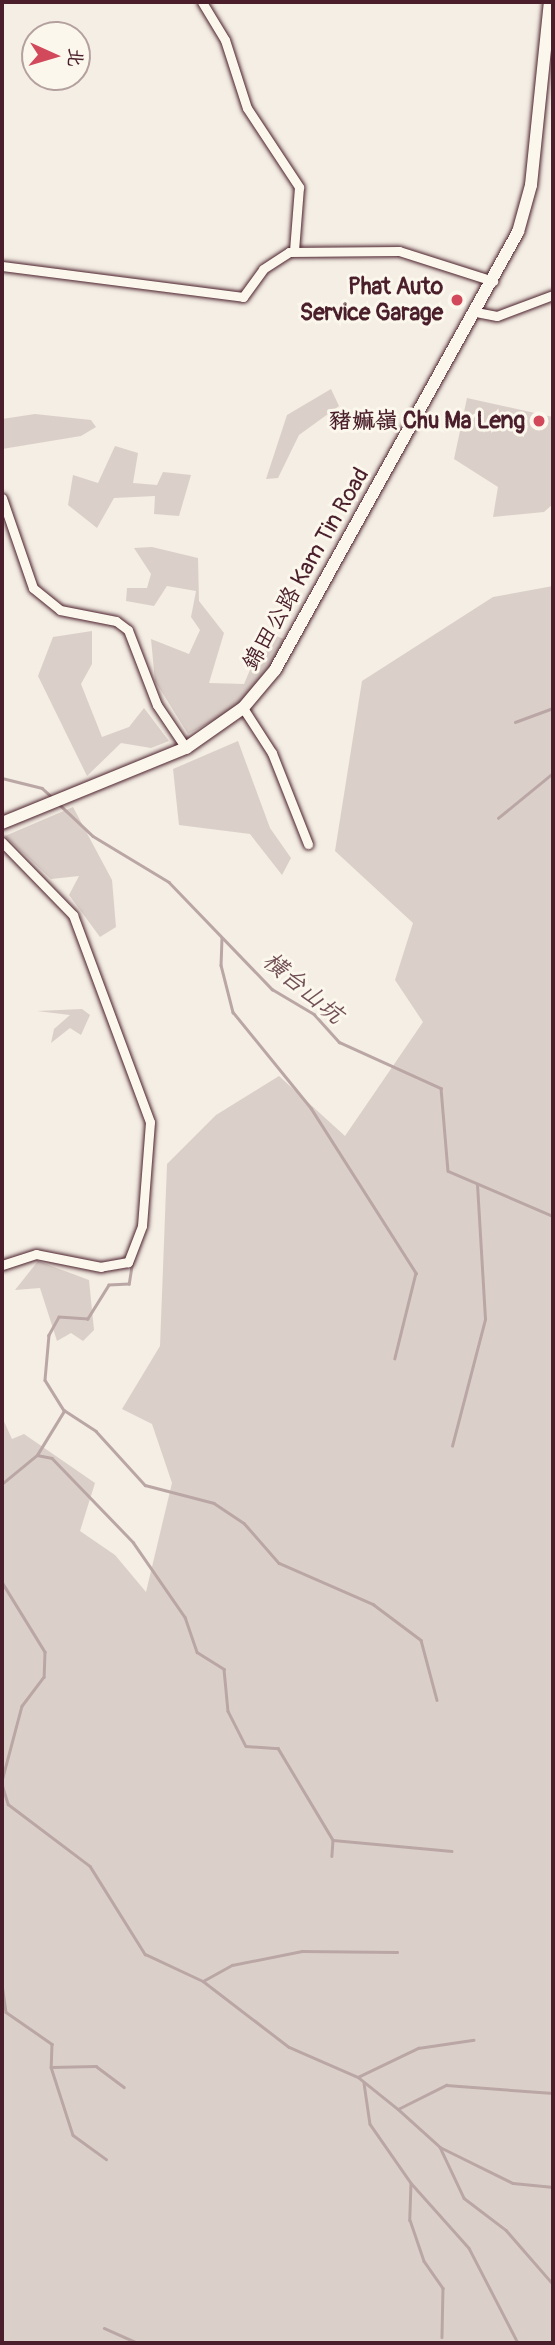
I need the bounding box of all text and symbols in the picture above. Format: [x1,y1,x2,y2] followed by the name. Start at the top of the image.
[21,21,91,91] north arrow
[62,47,88,68] text: 北
[300,273,443,327] place label: Phat Auto Service Garage
[449,292,465,308] marker: Phat Auto Service Garage
[329,407,525,435] place label: 豬嫲嶺 Chu Ma Leng
[531,413,547,429] marker: 豬嫲嶺 Chu Ma Leng
[237,463,375,675] street label: 錦田公路 Kam Tin Road
[257,946,349,1030] water label: 橫台山坑

